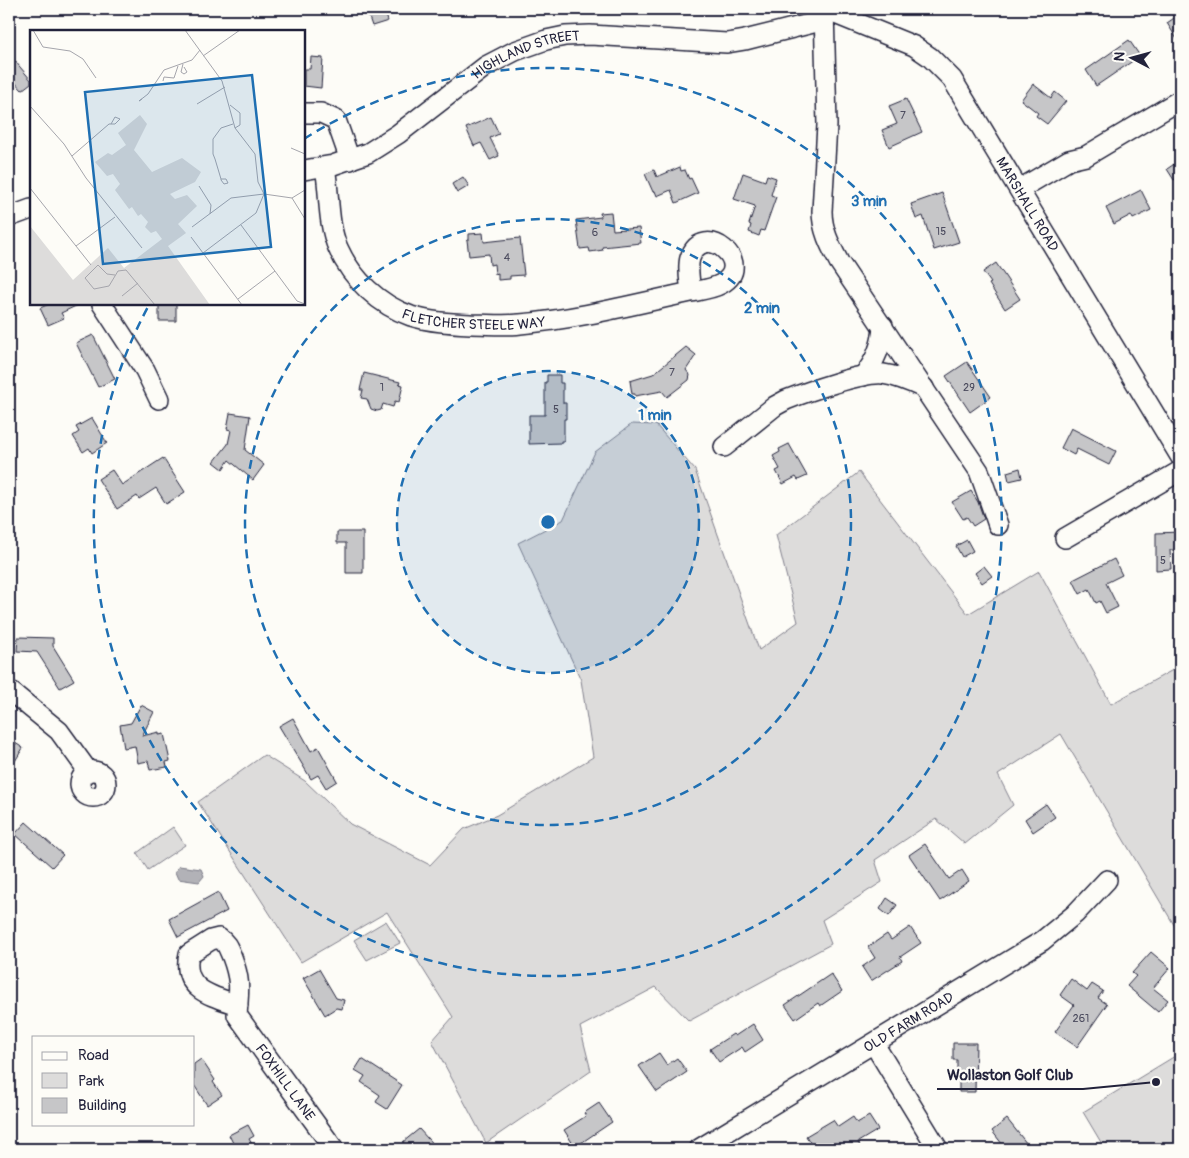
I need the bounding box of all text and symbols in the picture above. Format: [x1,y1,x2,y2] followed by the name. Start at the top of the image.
[469,27,580,83] street label: HIGHLAND STREET
[30,30,305,305] inset map
[1106,32,1156,82] north arrow
[1111,51,1129,62] text: N
[900,109,906,122] house number: 7
[992,154,1062,255] street label: MARSHALL ROAD
[851,192,887,211] text: 3 min
[936,225,946,238] house number: 15
[592,226,598,239] house number: 6
[504,251,511,264] house number: 4
[744,299,780,318] text: 2 min
[399,305,547,334] street label: FLETCHER STEELE WAY
[669,366,675,379] house number: 7
[380,381,384,394] house number: 1
[963,381,975,394] house number: 29
[553,403,559,416] house number: 5
[638,406,672,425] text: 1 min
[539,513,557,531] centre of rings
[1160,554,1166,567] house number: 5
[861,988,957,1056] street label: OLD FARM ROAD
[1073,1012,1089,1025] house number: 261
[32,1036,195,1126] legend
[252,1041,319,1124] street label: FOXHILL LANE
[78,1046,109,1065] text: Road
[937,1059,1083,1089] callout: Wollaston Golf Club
[947,1066,1073,1085] text: Wollaston Golf Club
[78,1072,105,1091] text: Park
[78,1096,126,1115] text: Building

